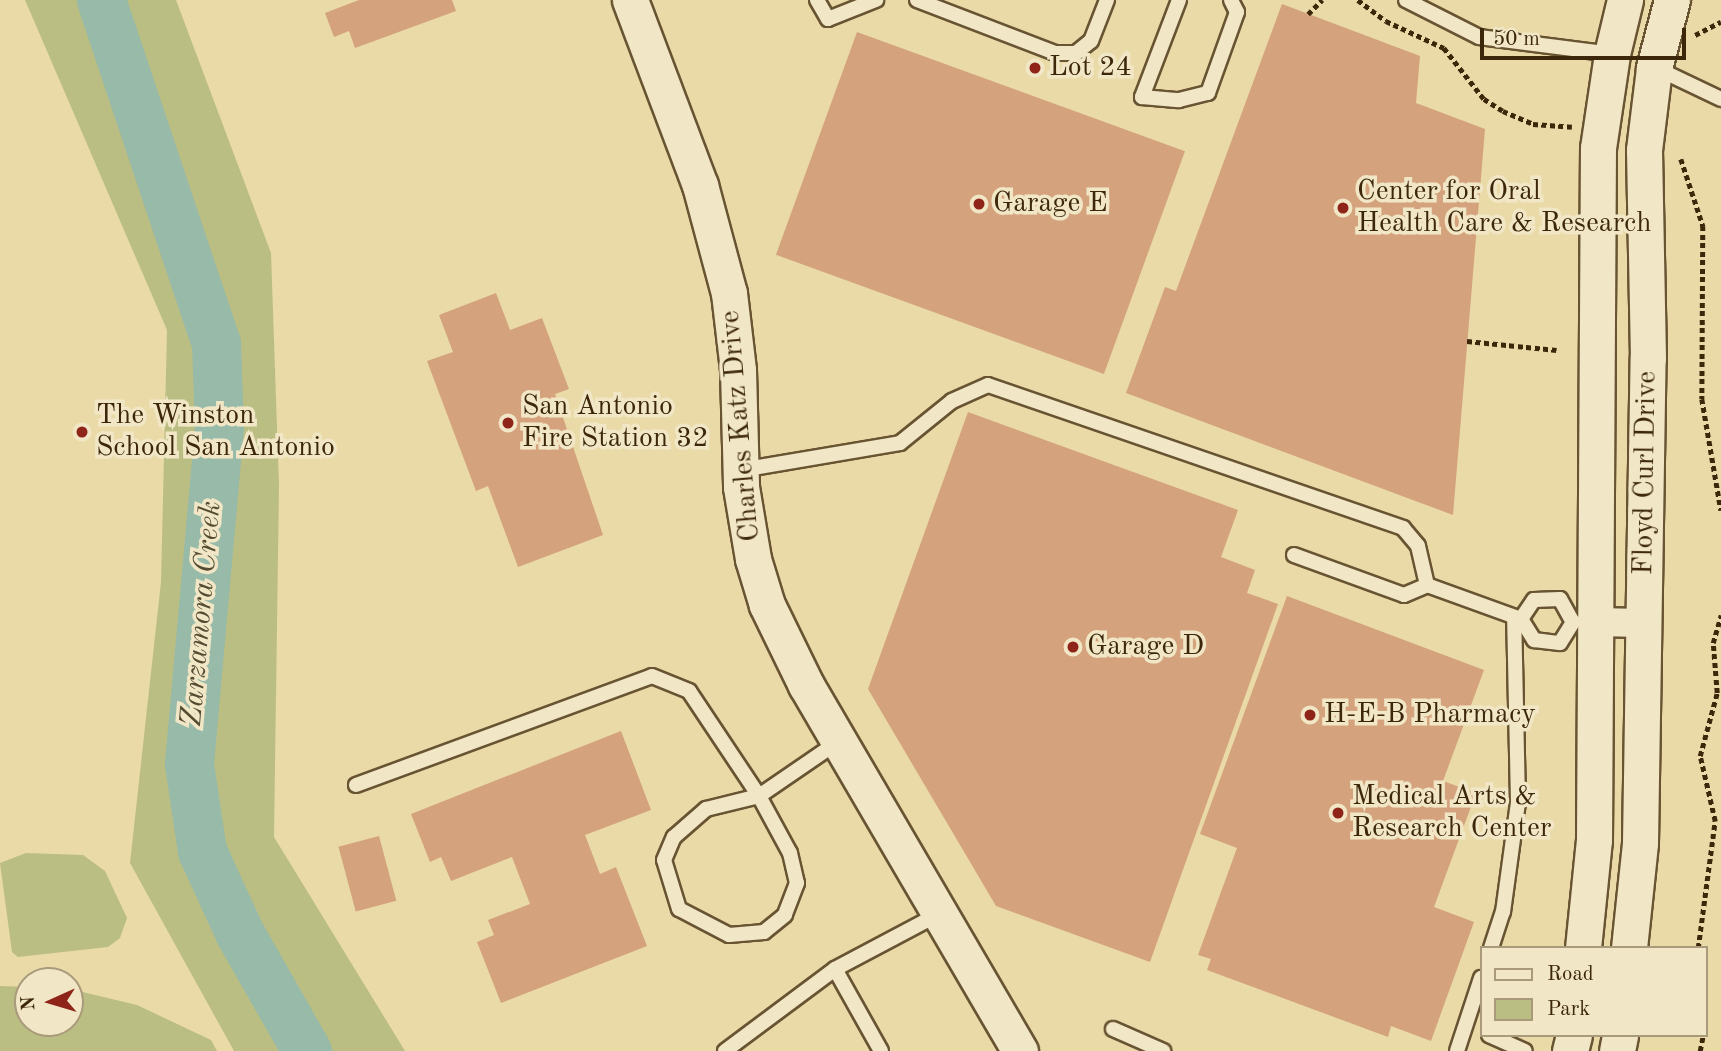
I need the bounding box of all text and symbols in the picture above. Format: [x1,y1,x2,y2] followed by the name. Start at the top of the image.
[1483,14,1690,58] scale bar
[1493,29,1540,50] text: 50 m
[1049,51,1132,85] place label: Lot 24
[1027,60,1043,76] marker: Lot 24
[1357,175,1652,241] place label: Center for Oral Health Care & Research
[993,187,1107,221] place label: Garage E
[971,196,987,212] marker: Garage E
[1335,200,1351,216] marker: Center for Oral Health Care & Research
[714,309,768,543] street label: Charles Katz Drive
[1627,371,1665,575] street label: Floyd Curl Drive
[522,390,708,456] place label: San Antonio Fire Station 32
[96,399,335,465] place label: The Winston School San Antonio
[500,415,516,431] marker: San Antonio Fire Station 32
[74,424,90,440] marker: The Winston School San Antonio
[174,500,230,728] water label: Zarzamora Creek
[1087,630,1204,664] place label: Garage D
[1065,639,1081,655] marker: Garage D
[1324,698,1536,732] place label: H-E-B Pharmacy
[1302,707,1318,723] marker: H-E-B Pharmacy
[1352,780,1551,846] place label: Medical Arts & Research Center
[1330,805,1346,821] marker: Medical Arts & Research Center
[1480,946,1707,1037] legend
[1547,964,1594,985] text: Road
[14,967,84,1037] north arrow
[20,995,40,1011] text: N
[1547,999,1590,1020] text: Park

